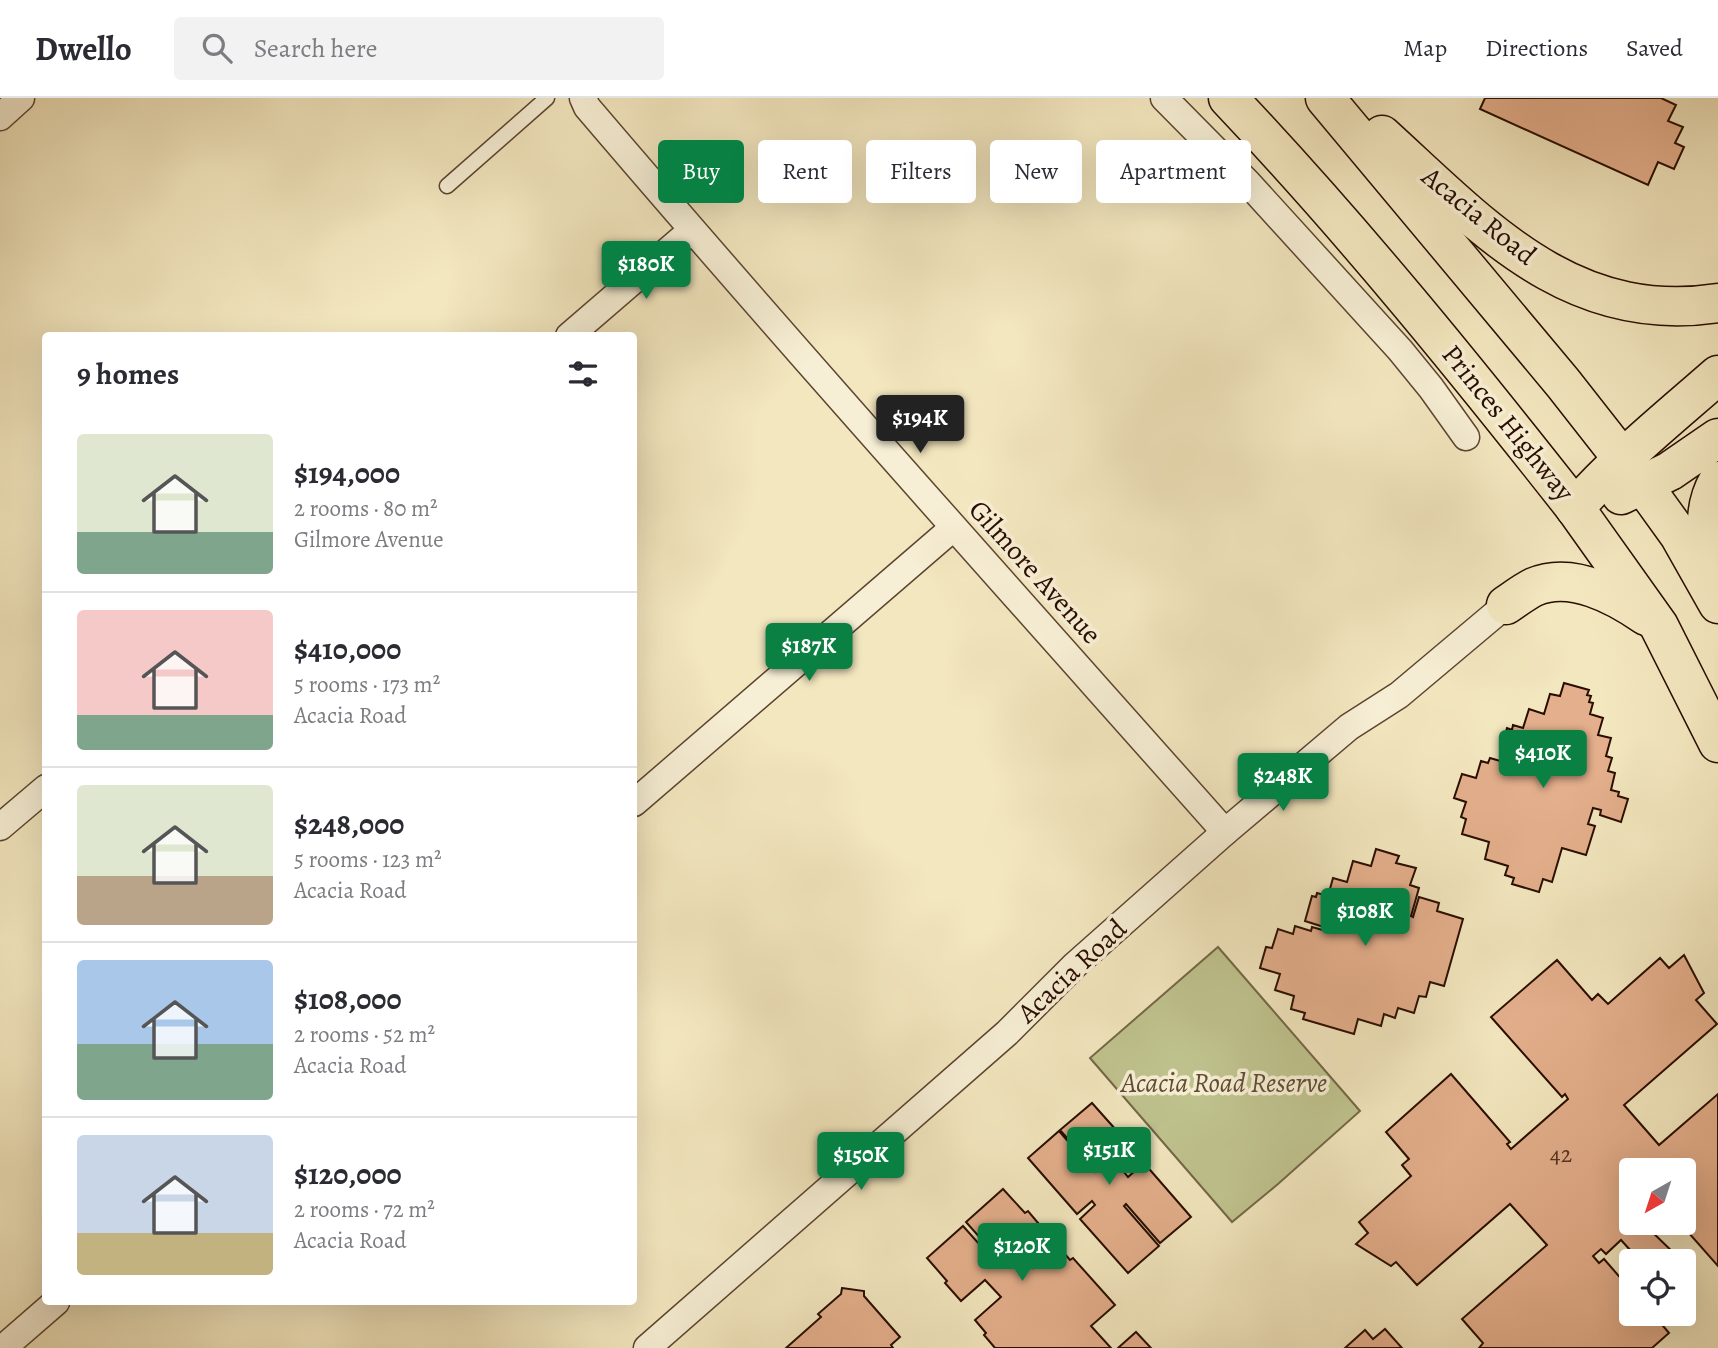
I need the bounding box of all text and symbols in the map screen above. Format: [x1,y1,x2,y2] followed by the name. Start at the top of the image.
[174,17,664,80] search box
[35,26,132,71] text: Dwello
[198,29,236,67] icon: search
[254,31,377,66] text: Search here
[1403,32,1447,64] text: Map
[1485,32,1588,64] text: Directions
[1626,32,1683,64] text: Saved
[658,140,744,203] chip: Buy
[758,140,852,203] chip: Rent
[866,140,976,203] chip: Filters
[990,140,1082,203] chip: New
[1096,140,1251,203] chip: Apartment
[1413,157,1545,275] street label: Acacia Road
[597,242,695,301] pin: $180K
[618,248,674,279] text: $180K
[1433,337,1583,510] street label: Princes Highway
[77,354,179,394] text: 9 homes
[564,355,602,393] icon: filters
[871,396,969,455] pin: $194K
[892,402,948,433] text: $194K
[294,453,400,493] text: $194,000
[133,462,217,546] icon: home
[960,492,1110,652] street label: Gilmore Avenue
[294,493,438,524] text: 2 rooms · 80 m²
[294,524,444,555] text: Gilmore Avenue
[760,624,858,683] pin: $187K
[294,629,401,669] text: $410,000
[782,630,836,661] text: $187K
[133,638,217,722] icon: home
[294,669,440,700] text: 5 rooms · 173 m²
[294,700,407,731] text: Acacia Road
[1494,730,1592,790] pin: $410K
[1515,737,1571,768] text: $410K
[1234,754,1332,813] pin: $248K
[1254,760,1312,791] text: $248K
[294,804,404,844] text: $248,000
[133,813,217,897] icon: home
[294,844,442,875] text: 5 rooms · 123 m²
[294,875,407,906] text: Acacia Road
[1316,888,1414,948] pin: $108K
[1337,895,1393,926] text: $108K
[1008,910,1136,1032] street label: Acacia Road
[294,979,402,1019] text: $108,000
[133,988,217,1072] icon: home
[294,1019,435,1050] text: 2 rooms · 52 m²
[294,1050,407,1081] text: Acacia Road
[1119,1064,1327,1102] park label: Acacia Road Reserve
[1060,1128,1158,1187] pin: $151K
[812,1132,910,1192] pin: $150K
[1083,1134,1135,1165] text: $151K
[1550,1138,1572,1170] house number: 42
[833,1139,889,1170] text: $150K
[294,1154,402,1194] text: $120,000
[1619,1158,1696,1236] north arrow
[1619,1158,1696,1326] map controls
[133,1163,217,1247] icon: home
[294,1194,435,1225] text: 2 rooms · 72 m²
[973,1224,1071,1283] pin: $120K
[294,1225,407,1256] text: Acacia Road
[994,1230,1050,1261] text: $120K
[1619,1249,1696,1326] button: locate

